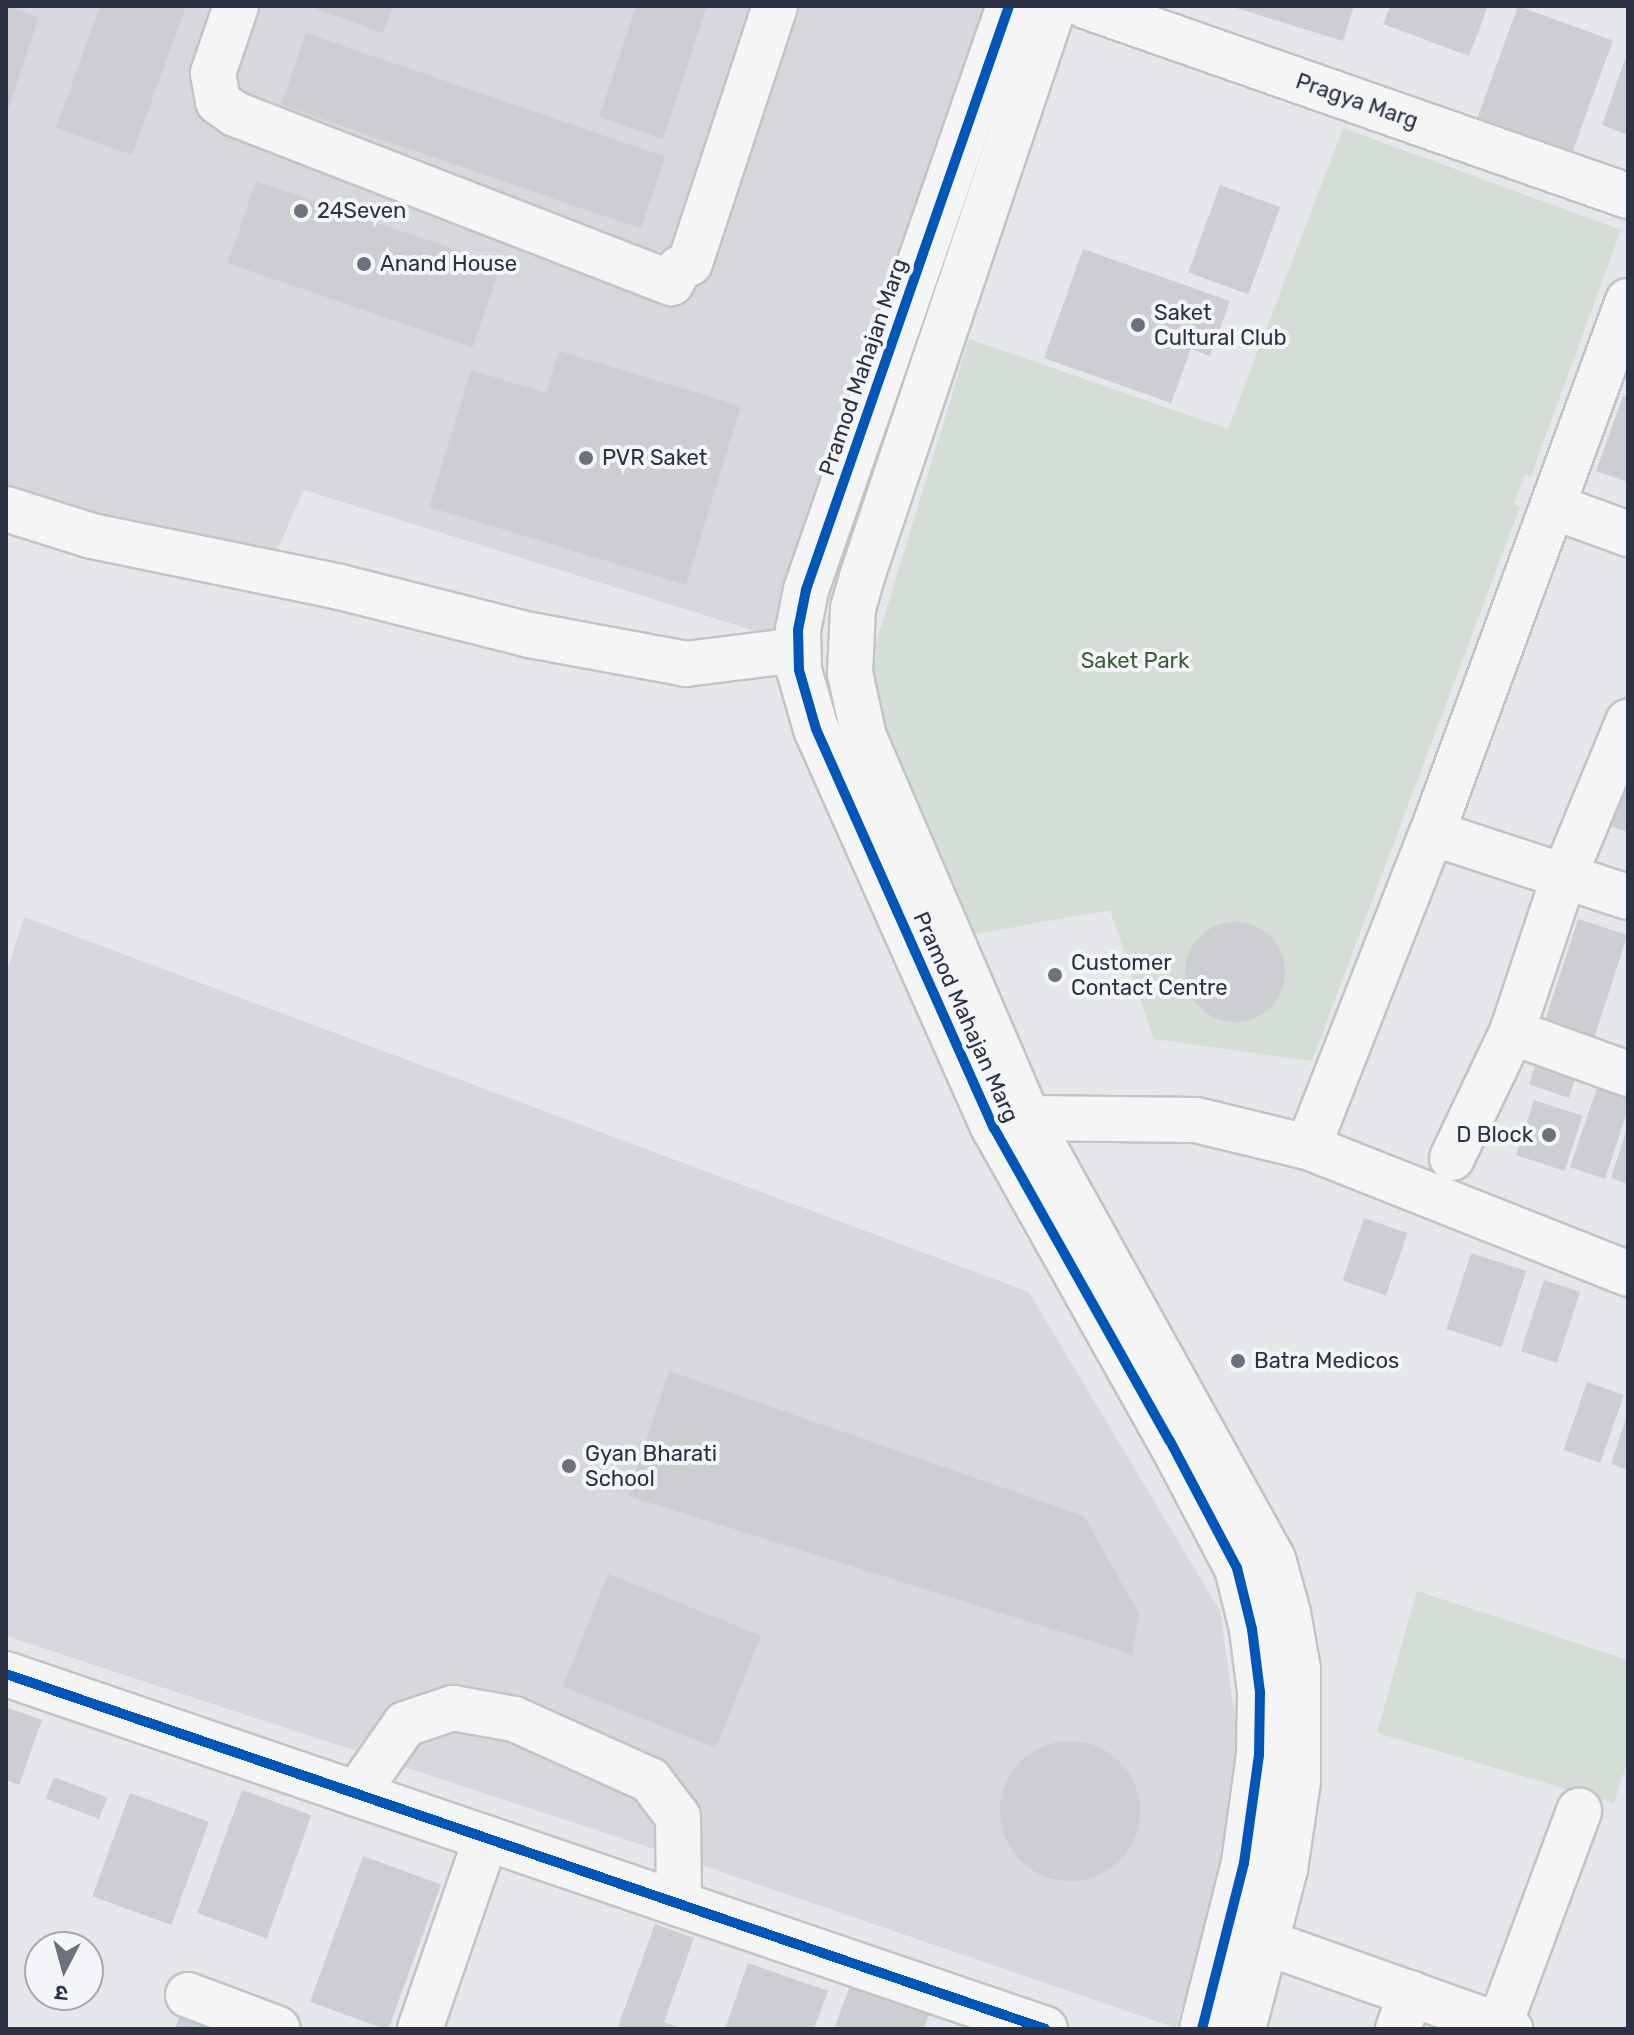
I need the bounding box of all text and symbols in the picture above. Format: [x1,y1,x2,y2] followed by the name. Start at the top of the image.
[1292,68,1422,134] street label: Pragya Marg
[317,198,406,224] place label: 24Seven
[292,202,310,220] marker: 24Seven
[380,251,517,277] place label: Anand House
[355,255,373,273] marker: Anand House
[813,255,913,479] street label: Pramod Mahajan Marg
[1154,299,1286,350] place label: Saket Cultural Club
[1129,316,1147,334] marker: Saket Cultural Club
[602,445,707,471] place label: PVR Saket
[577,449,595,467] marker: PVR Saket
[1081,648,1189,674] park label: Saket Park
[908,908,1024,1126] street label: Pramod Mahajan Marg
[1071,949,1228,1000] place label: Customer Contact Centre
[1046,966,1064,984] marker: Customer Contact Centre
[1456,1122,1533,1148] place label: D Block
[1540,1126,1558,1144] marker: D Block
[1254,1348,1399,1374] place label: Batra Medicos
[1229,1352,1247,1370] marker: Batra Medicos
[585,1440,717,1492] place label: Gyan Bharati School
[560,1457,578,1475] marker: Gyan Bharati School
[24,1931,104,2011] north arrow
[54,1979,69,2007] text: उ

